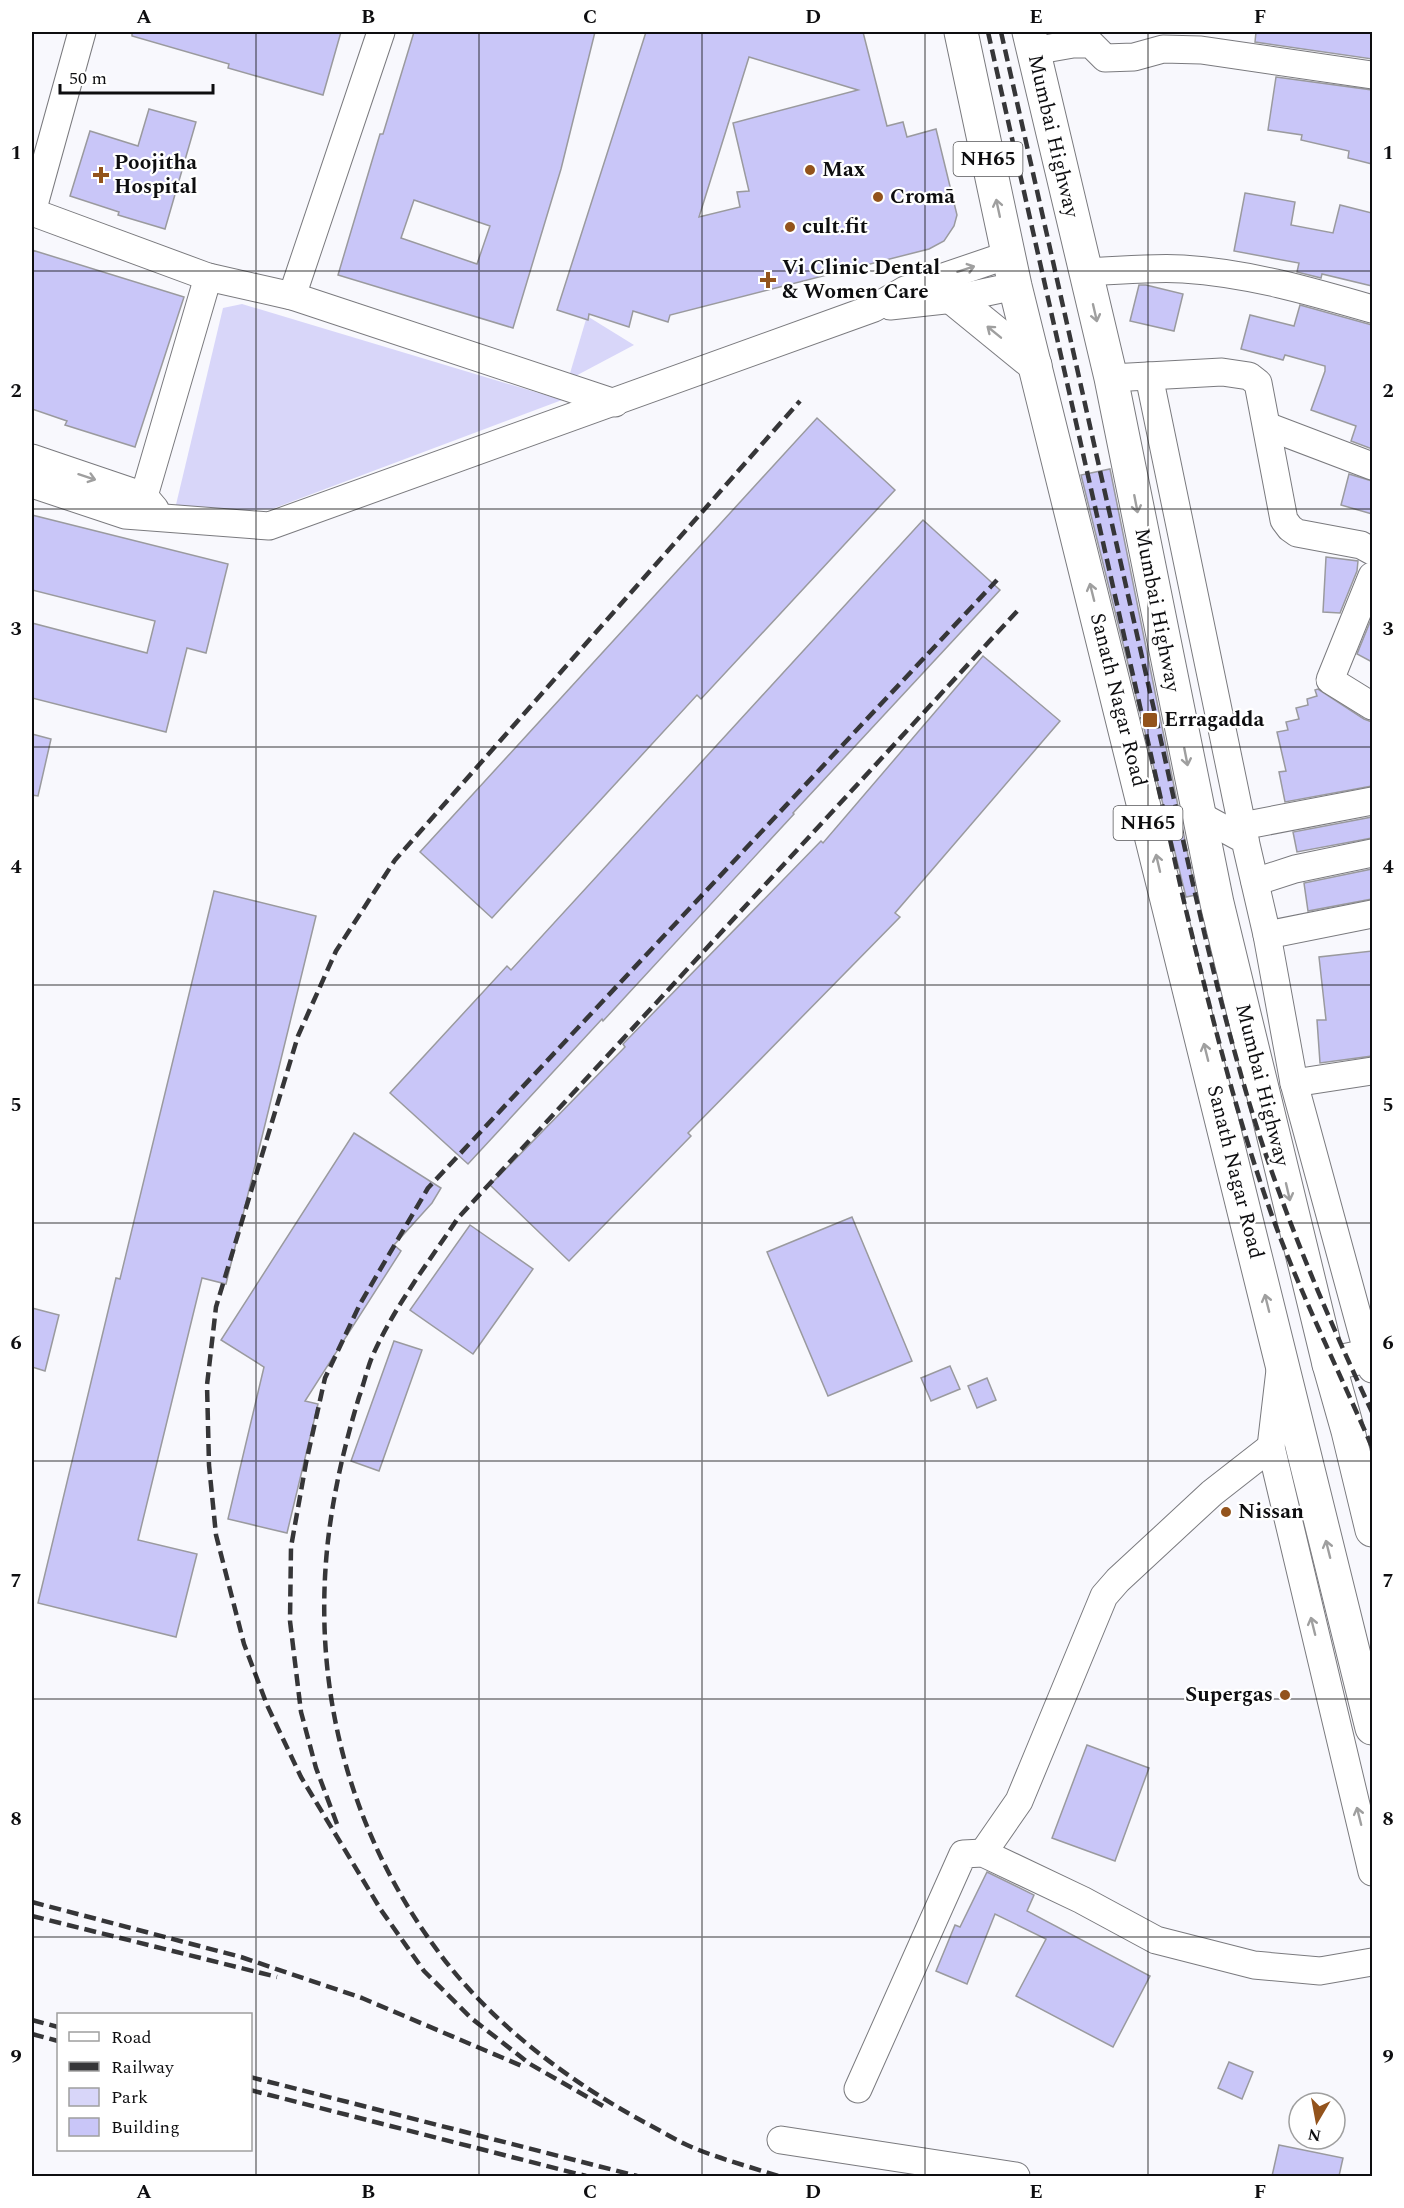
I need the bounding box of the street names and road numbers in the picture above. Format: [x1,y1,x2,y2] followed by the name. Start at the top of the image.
[1019,51,1088,222] street label: Mumbai Highway
[954,142,1022,176] road number: NH65
[1125,525,1189,696] street label: Mumbai Highway
[1081,610,1155,790] street label: Sanath Nagar Road
[1114,806,1182,840] road number: NH65
[1226,1000,1298,1171] street label: Mumbai Highway
[1198,1082,1272,1262] street label: Sanath Nagar Road

